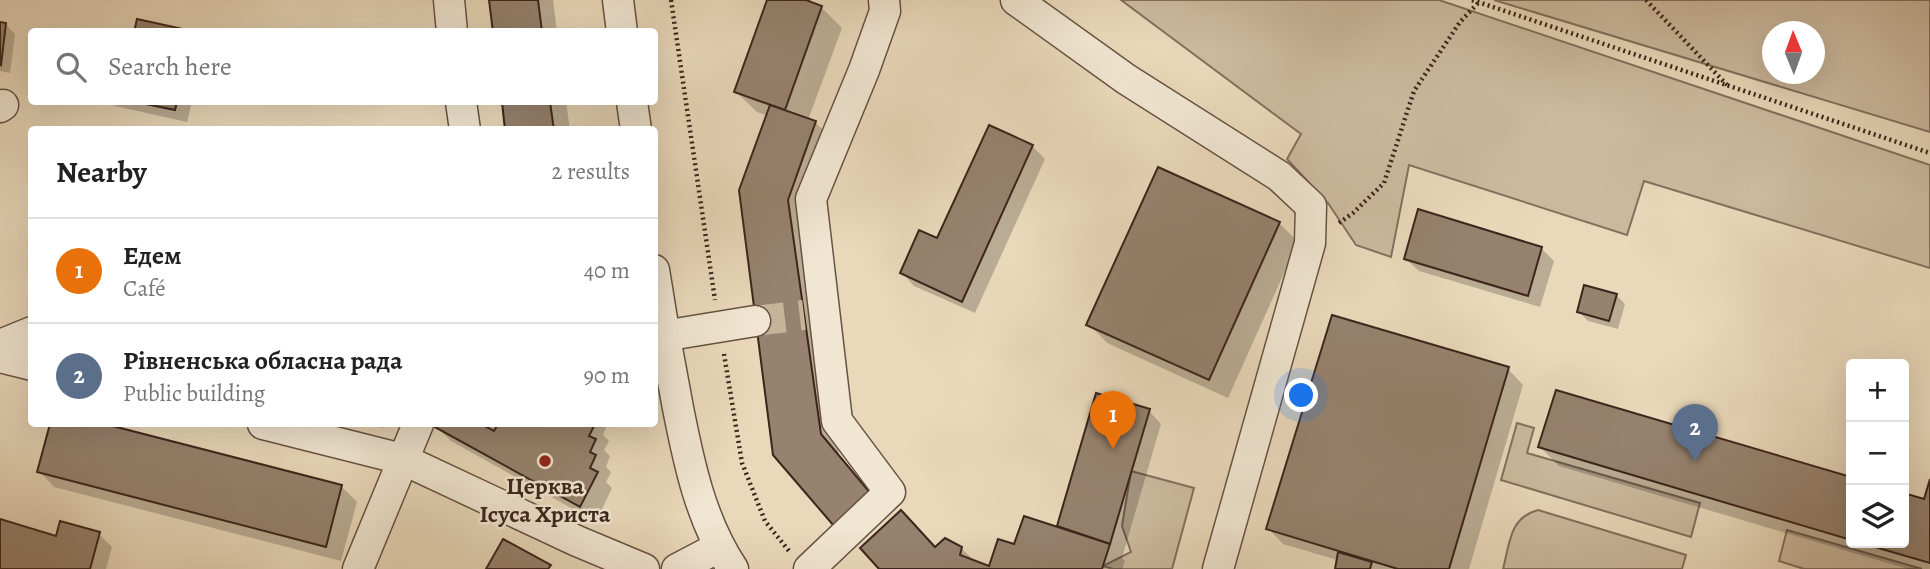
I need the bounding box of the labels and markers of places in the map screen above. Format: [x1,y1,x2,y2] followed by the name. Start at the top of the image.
[1090,391,1136,449] pin: 1
[1672,404,1718,462] pin: 2
[537,453,553,469] marker: Церква Ісуса Христа
[479,470,611,530] place label: Церква Ісуса Христа

